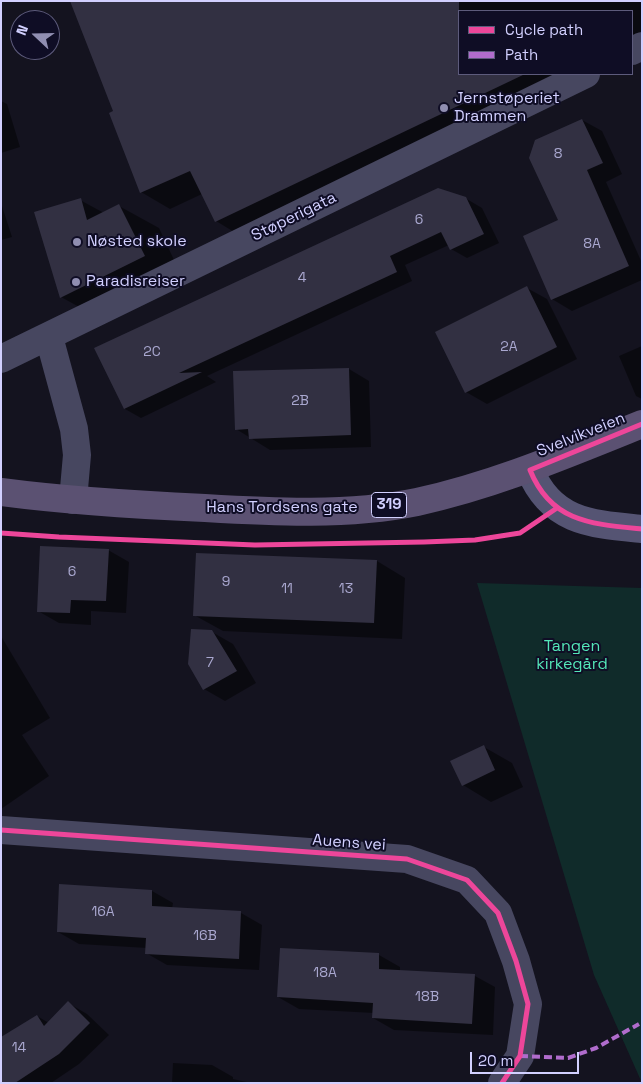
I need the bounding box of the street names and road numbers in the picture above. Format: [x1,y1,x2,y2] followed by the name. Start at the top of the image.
[248,188,340,246] street label: Støperigata
[534,409,628,461] street label: Svelvikveien
[372,492,406,518] road number: 319
[206,498,358,518] street label: Hans Tordsens gate
[312,831,386,855] street label: Auens vei

